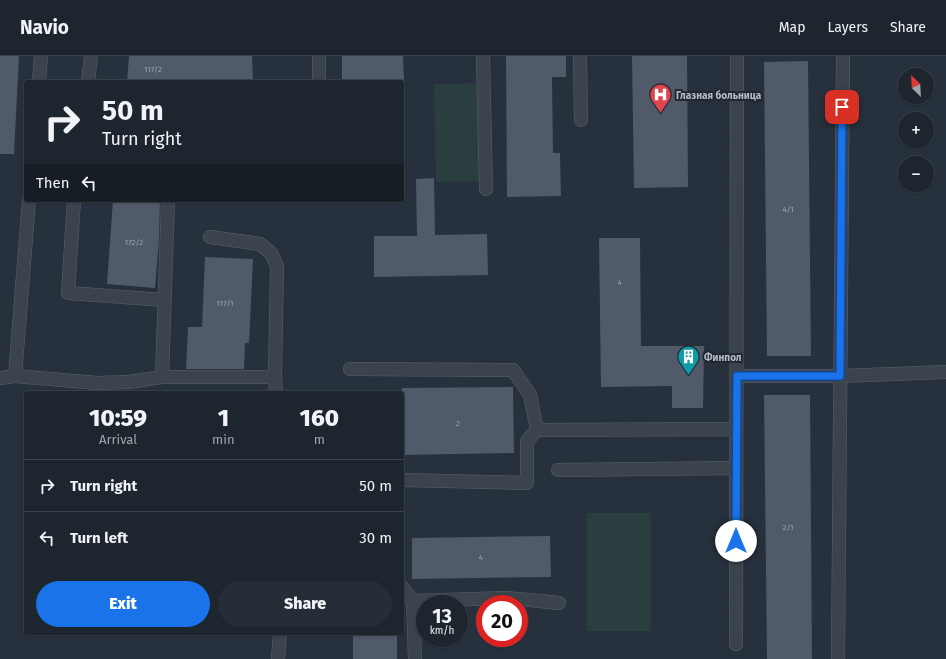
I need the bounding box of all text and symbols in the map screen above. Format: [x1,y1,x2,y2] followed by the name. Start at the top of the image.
[20,16,69,39] text: Navio
[779,19,805,36] text: Map
[827,19,868,36] text: Layers
[890,19,926,36] text: Share
[144,65,162,74] house number: 117/2
[898,68,934,104] north arrow
[898,68,934,192] map controls
[647,82,673,115] hospital icon: Глазная больница
[676,90,762,102] place label: Глазная больница
[825,90,859,124] pin
[102,94,164,127] text: 50 m
[36,96,88,148] icon: right
[831,96,853,118] icon: arrive
[898,112,934,148] button: +
[102,128,182,150] text: Turn right
[898,156,934,192] button: −
[78,172,100,194] icon: left
[36,174,70,192] text: Then
[782,205,794,214] house number: 4/1
[125,238,143,247] house number: 172/2
[618,278,623,287] house number: 4
[216,299,234,308] house number: 117/1
[675,344,701,377] building icon: Финпол
[704,352,742,364] place label: Финпол
[89,404,147,432] text: 10:59
[218,404,229,432] text: 1
[300,404,339,432] text: 160
[456,419,460,428] house number: 2
[99,432,137,447] text: Arrival
[212,432,235,447] text: min
[314,432,325,447] text: m
[36,475,58,497] icon: right
[70,477,137,495] text: Turn right
[359,477,392,495] text: 50 m
[715,520,757,562] position arrow
[782,523,794,532] house number: 2/1
[36,527,58,549] icon: left
[70,529,128,547] text: Turn left
[359,529,392,547] text: 30 m
[479,553,484,562] house number: 4
[36,581,210,627] button: Exit
[218,581,392,627] button: Share
[476,595,528,647] speed limit sign: 20
[432,604,452,628] text: 13
[430,625,454,637] text: km/h

